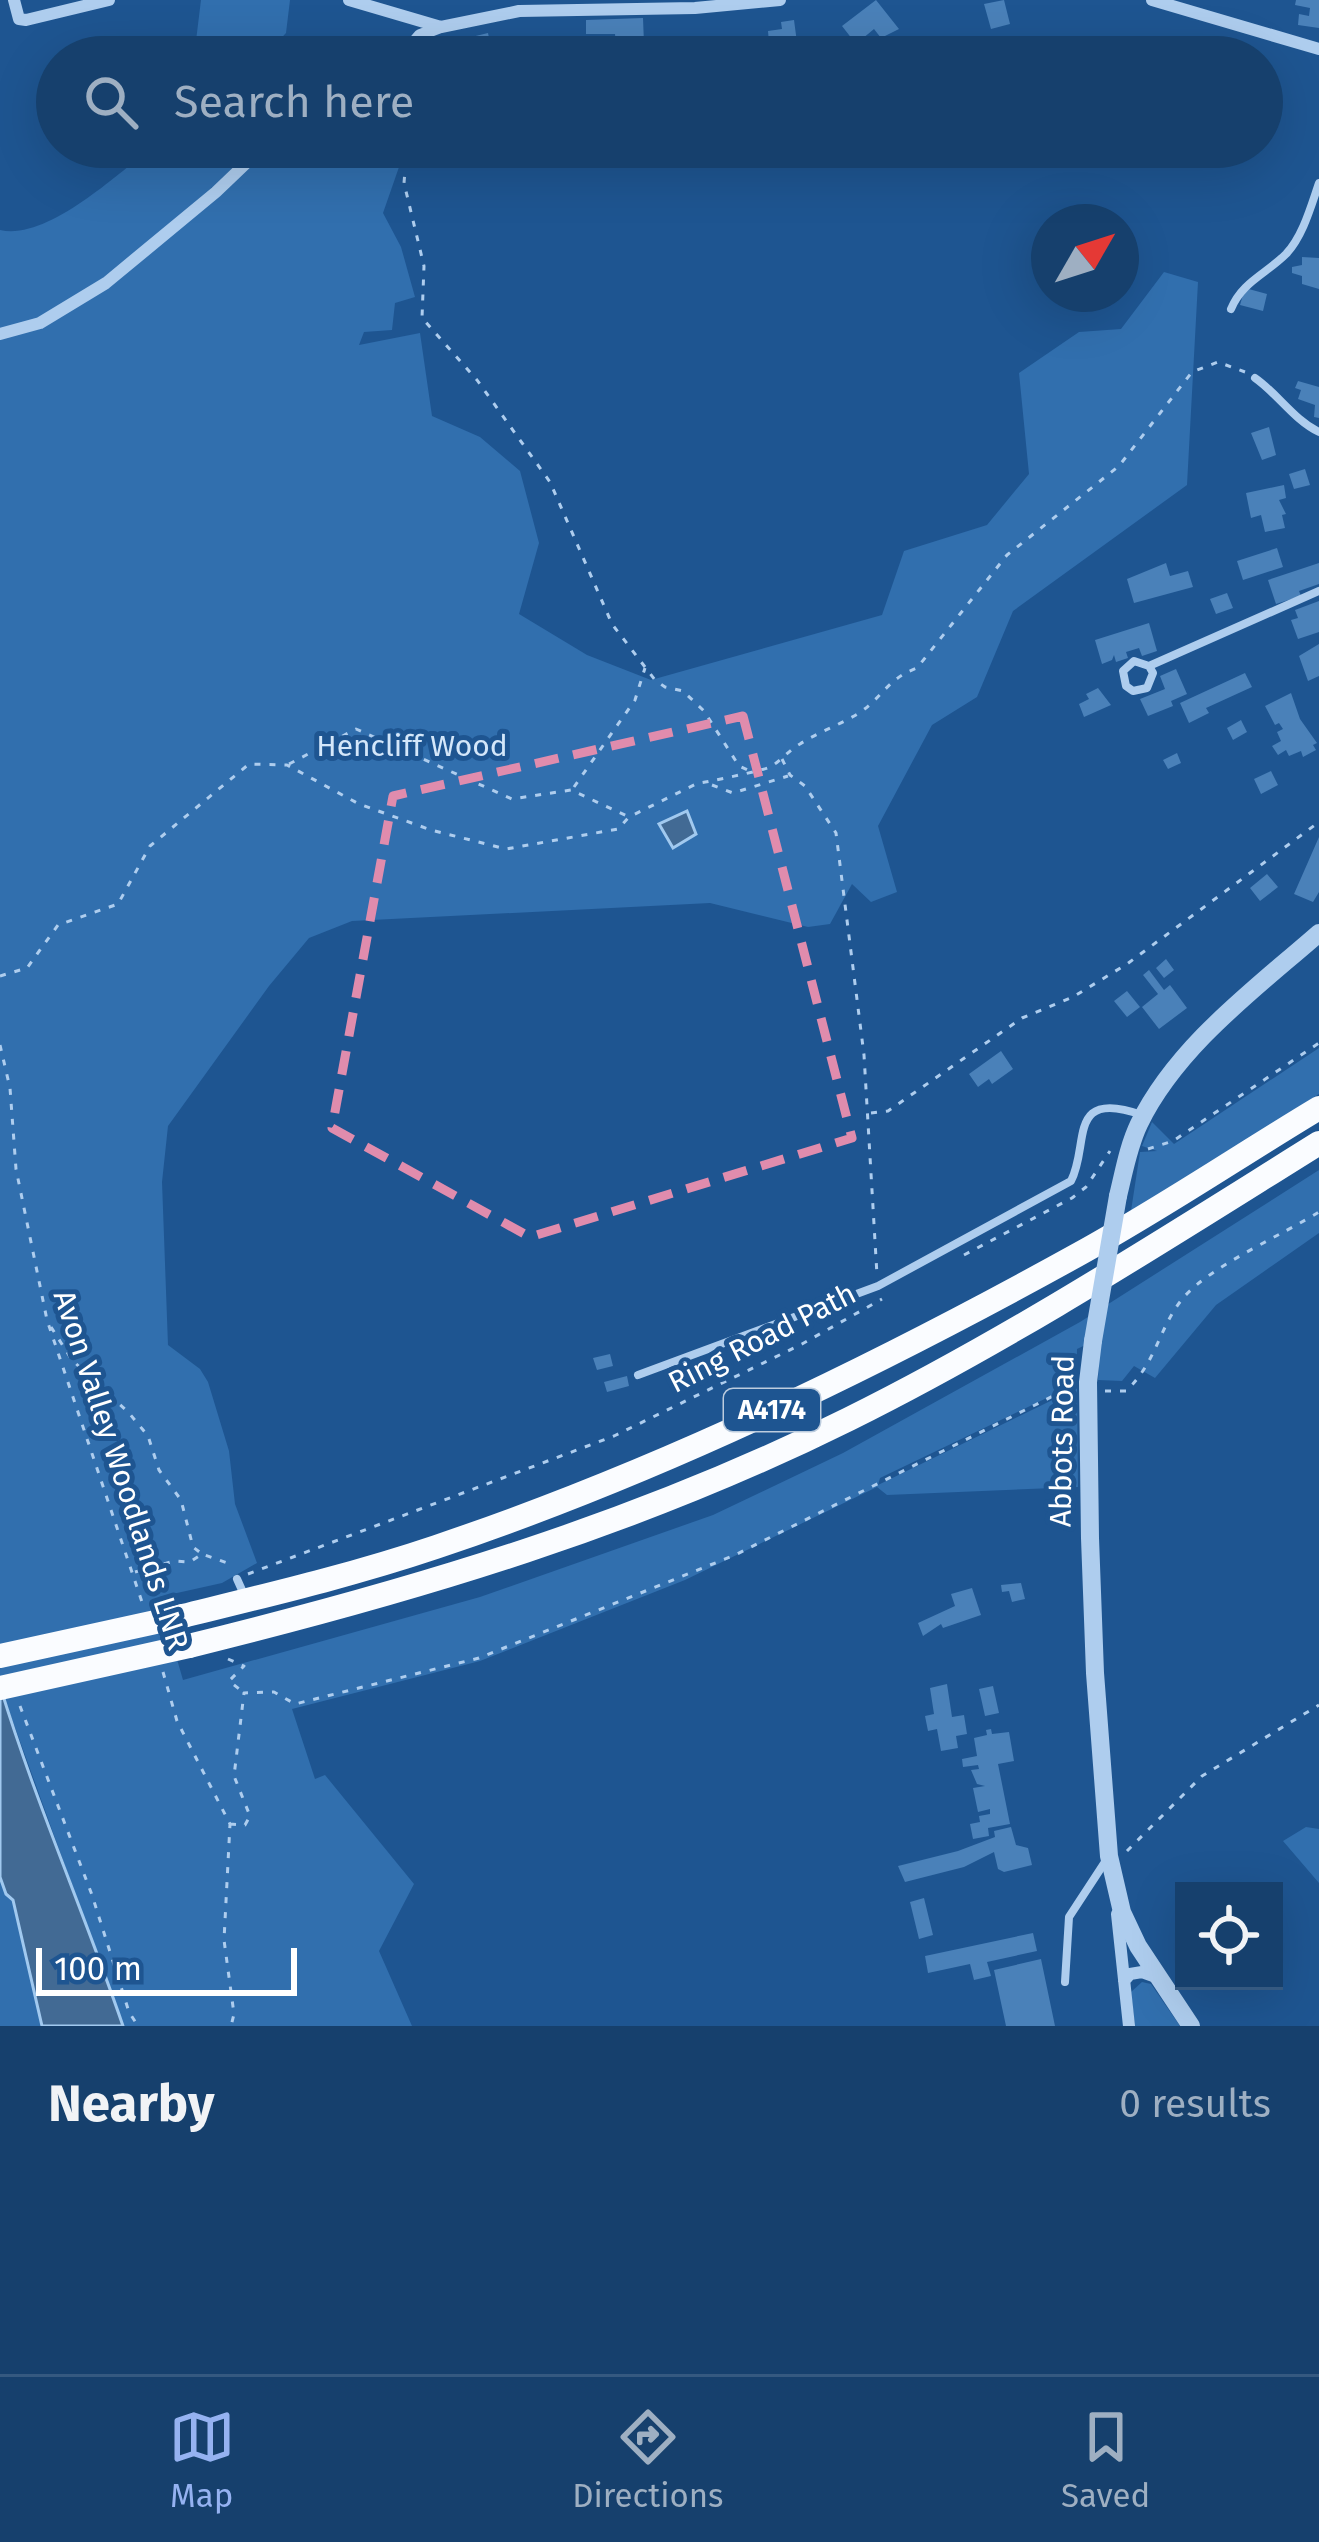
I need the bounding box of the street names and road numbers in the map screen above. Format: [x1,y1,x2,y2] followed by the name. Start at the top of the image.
[662,1275,862,1401] street label: Ring Road Path
[46,1286,196,1654] street label: Avon Valley Woodlands LNR
[1042,1355,1082,1527] street label: Abbots Road
[724,1389,820,1431] road number: A4174

